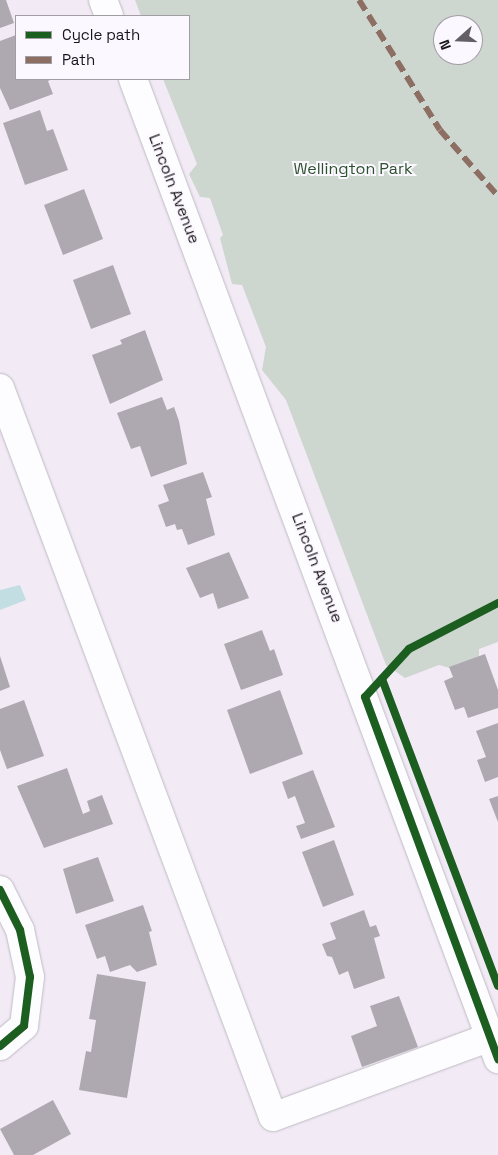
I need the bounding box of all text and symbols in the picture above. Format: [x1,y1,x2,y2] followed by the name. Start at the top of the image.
[15,15,190,80] legend
[433,15,483,65] north arrow
[62,25,140,44] text: Cycle path
[435,37,455,52] text: N
[62,50,95,69] text: Path
[144,131,204,247] street label: Lincoln Avenue
[293,159,413,179] park label: Wellington Park
[287,510,347,626] street label: Lincoln Avenue

